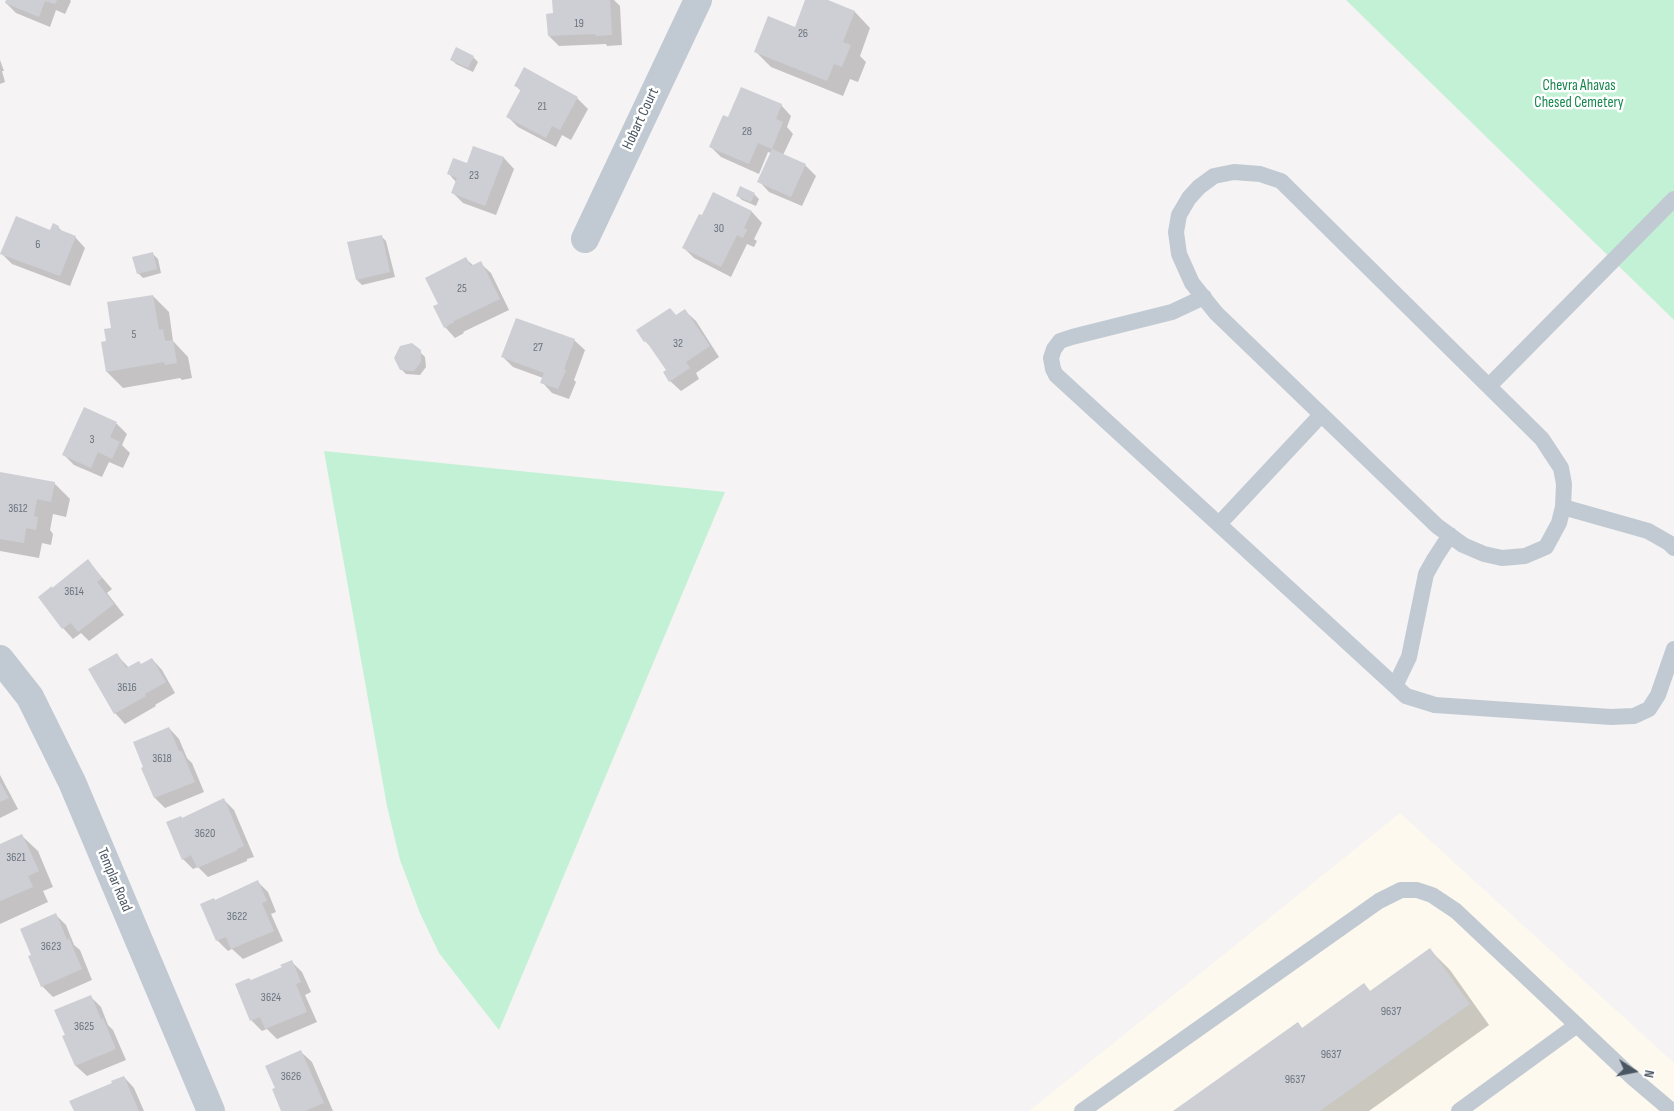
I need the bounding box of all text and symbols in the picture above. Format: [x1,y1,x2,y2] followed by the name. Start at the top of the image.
[574,17,584,31] house number: 19
[798,27,808,41] house number: 26
[1534,77,1624,112] park label: Chevra Ahavas Chesed Cemetery
[619,85,663,153] street label: Hobart Court
[537,100,547,114] house number: 21
[742,125,752,139] house number: 28
[469,169,479,183] house number: 23
[714,222,724,236] house number: 30
[35,238,41,252] house number: 6
[457,282,467,296] house number: 25
[132,328,136,342] house number: 5
[673,337,683,351] house number: 32
[533,341,543,355] house number: 27
[89,433,95,447] house number: 3
[8,502,28,516] house number: 3612
[64,585,84,599] house number: 3614
[117,681,137,695] house number: 3616
[152,752,172,766] house number: 3618
[195,827,215,841] house number: 3620
[93,846,135,914] street label: Templar Road
[6,851,26,865] house number: 3621
[227,910,247,924] house number: 3622
[41,940,61,954] house number: 3623
[261,991,281,1005] house number: 3624
[1381,1005,1401,1019] house number: 9637
[74,1020,94,1034] house number: 3625
[1609,1046,1659,1096] north arrow
[1321,1048,1341,1062] house number: 9637
[1640,1069,1658,1079] text: N
[281,1070,301,1084] house number: 3626
[1285,1073,1305,1087] house number: 9637

